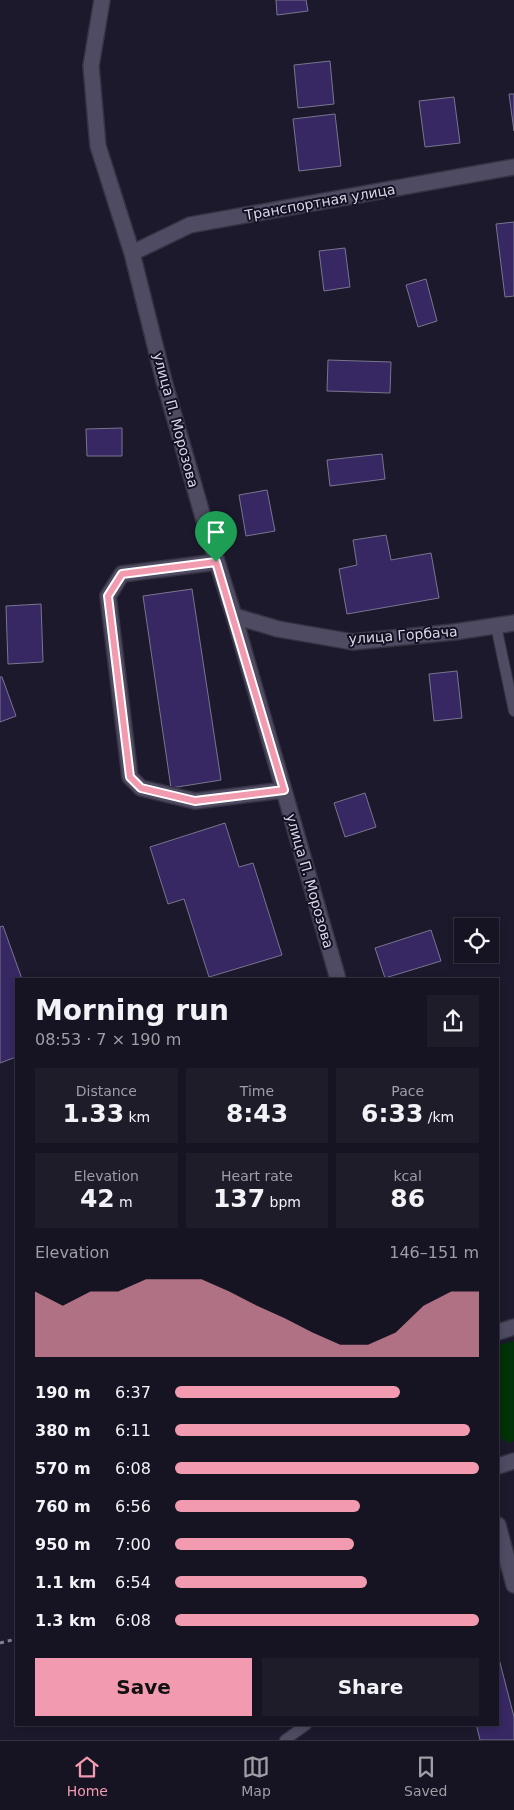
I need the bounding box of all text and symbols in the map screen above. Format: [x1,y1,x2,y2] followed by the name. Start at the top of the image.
[242,181,397,223] street label: Транспортная улица
[150,351,202,489] street label: улица П. Морозова
[195,511,237,562] pin
[202,518,230,546] icon: arrive
[348,623,458,647] street label: улица Горбача
[283,812,337,950] street label: улица П. Морозова
[454,918,499,963] map controls
[454,918,499,963] button: locate
[35,994,229,1027] text: Morning run
[427,995,479,1047] button: share
[35,1030,181,1049] text: 08:53 · 7 × 190 m
[76,1083,137,1099] text: Distance
[240,1083,274,1099] text: Time
[391,1083,424,1099] text: Pace
[62,1099,124,1128] text: 1.33
[226,1099,288,1128] text: 8:43
[361,1099,423,1128] text: 6:33
[124,1109,150,1125] text: km
[423,1109,454,1125] text: /km
[74,1168,139,1184] text: Elevation
[221,1168,293,1184] text: Heart rate
[394,1168,422,1184] text: kcal
[80,1184,115,1213] text: 42
[213,1184,265,1213] text: 137
[390,1184,425,1213] text: 86
[115,1194,133,1210] text: m
[265,1194,301,1210] text: bpm
[35,1243,109,1262] text: Elevation
[389,1243,479,1262] text: 146–151 m
[35,1383,91,1402] text: 190 m
[115,1383,151,1402] text: 6:37
[35,1421,91,1440] text: 380 m
[115,1421,151,1440] text: 6:11
[35,1459,91,1478] text: 570 m
[115,1459,151,1478] text: 6:08
[35,1497,91,1516] text: 760 m
[115,1497,151,1516] text: 6:56
[35,1535,91,1554] text: 950 m
[115,1535,151,1554] text: 7:00
[35,1573,96,1592] text: 1.1 km
[115,1573,151,1592] text: 6:54
[35,1611,96,1630] text: 1.3 km
[115,1611,151,1630] text: 6:08
[35,1658,252,1716] button: Save
[262,1658,479,1716] button: Share
[67,1753,108,1799] tab: Home
[241,1753,271,1799] tab: Map
[404,1753,447,1799] tab: Saved

